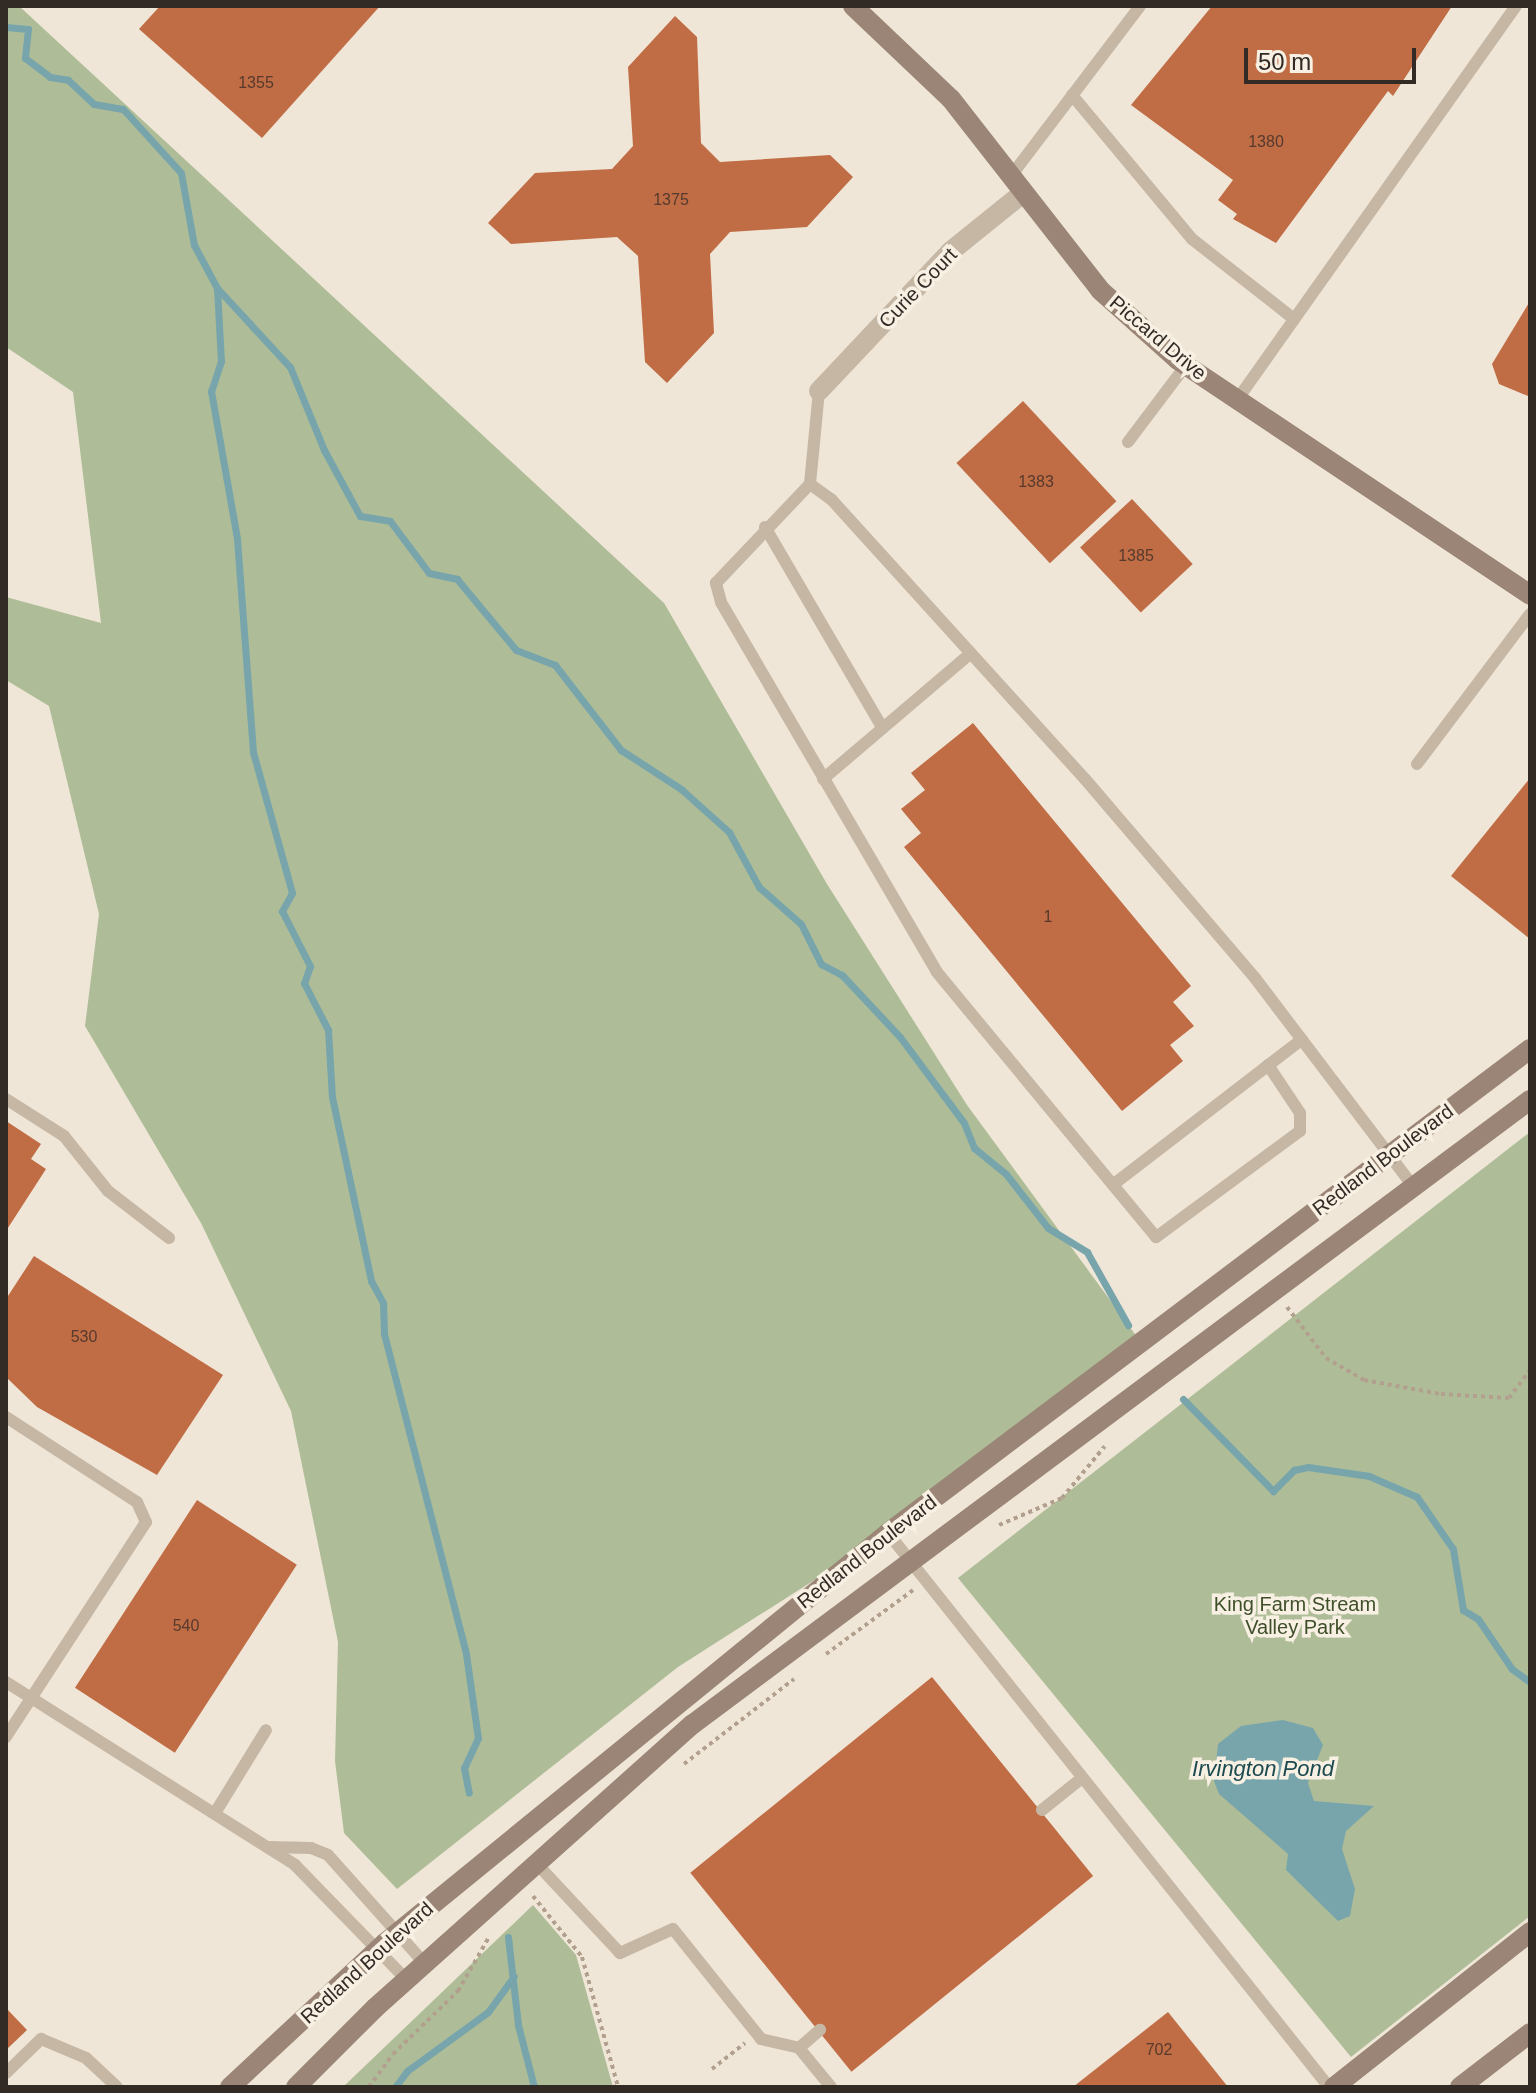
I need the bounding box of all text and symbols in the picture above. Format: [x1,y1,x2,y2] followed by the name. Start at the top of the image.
[1248,32,1420,82] scale bar
[1258,48,1311,75] text: 50 m
[238,73,274,93] house number: 1355
[1248,132,1284,152] house number: 1380
[653,190,689,210] house number: 1375
[874,243,962,333] street label: Curie Court
[1105,291,1211,385] street label: Piccard Drive
[1018,472,1054,492] house number: 1383
[1118,546,1154,566] house number: 1385
[1044,907,1052,927] house number: 1
[1308,1099,1458,1221] street label: Redland Boulevard
[71,1327,97,1347] house number: 530
[793,1490,941,1614] street label: Redland Boulevard
[1214,1593,1376,1640] park label: King Farm Stream Valley Park
[173,1616,199,1636] house number: 540
[1192,1756,1334,1782] water label: Irvington Pond
[296,1897,438,2029] street label: Redland Boulevard
[1146,2040,1172,2060] house number: 702

